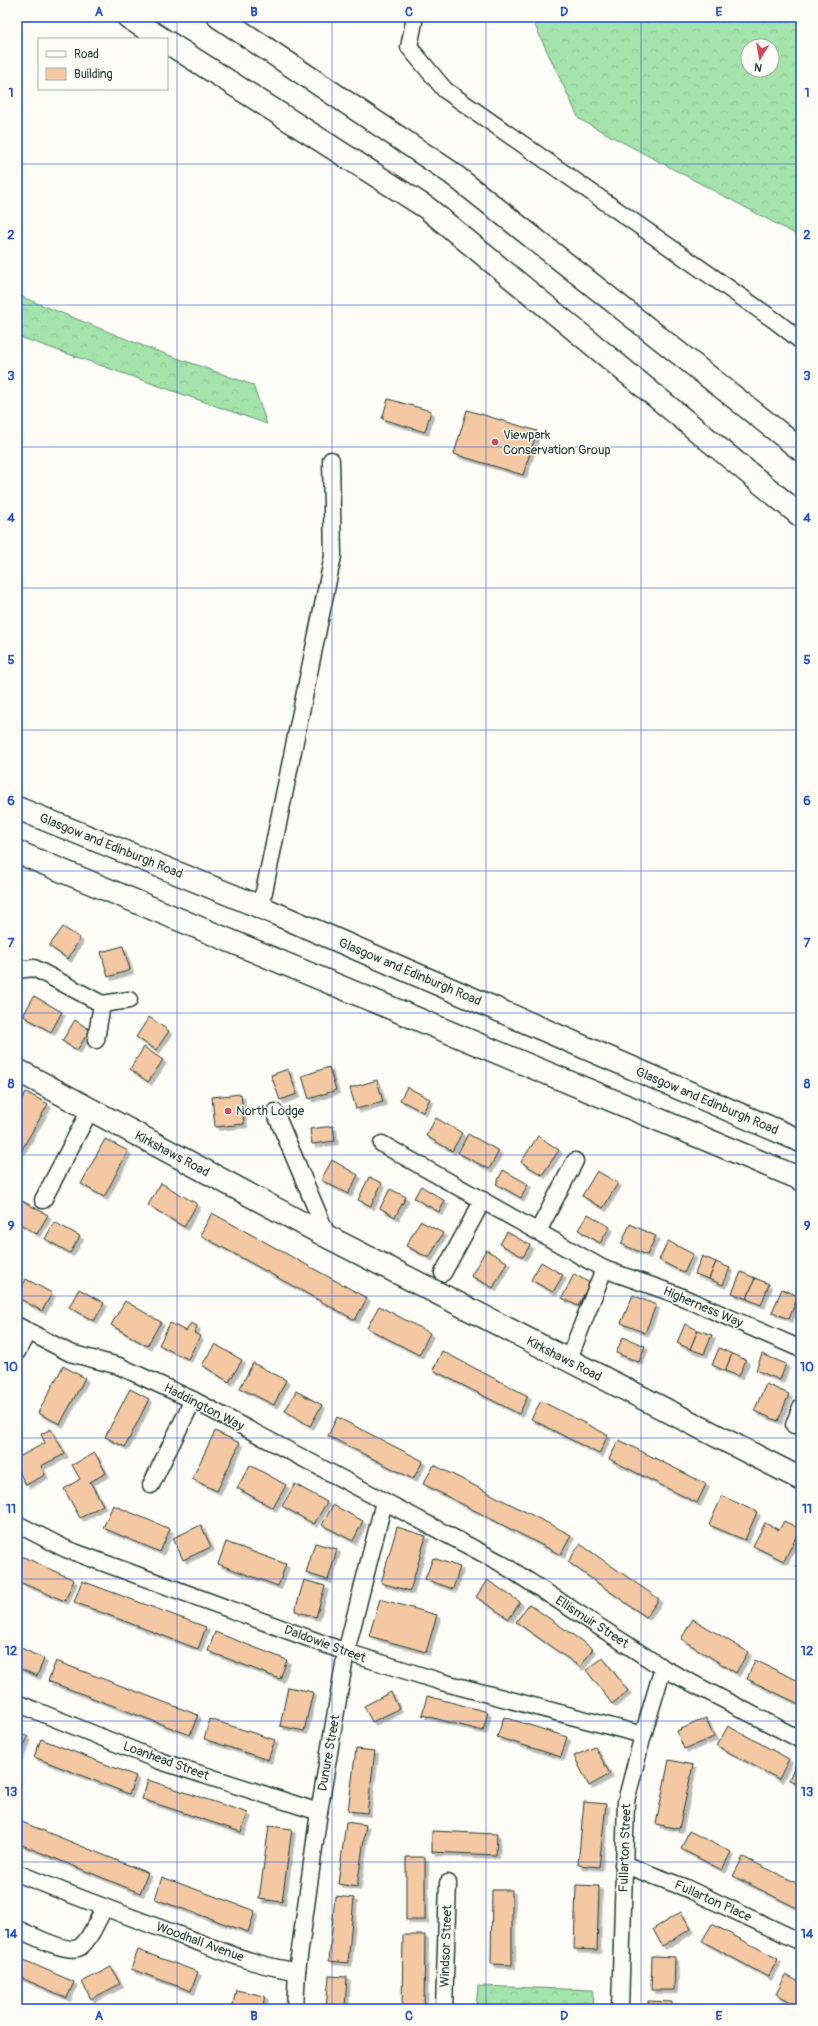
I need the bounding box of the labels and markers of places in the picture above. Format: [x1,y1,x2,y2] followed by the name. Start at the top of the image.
[503,427,611,458] place label: Viewpark Conservation Group
[490,437,500,447] marker: Viewpark Conservation Group
[236,1103,305,1119] place label: North Lodge
[223,1106,233,1116] marker: North Lodge

